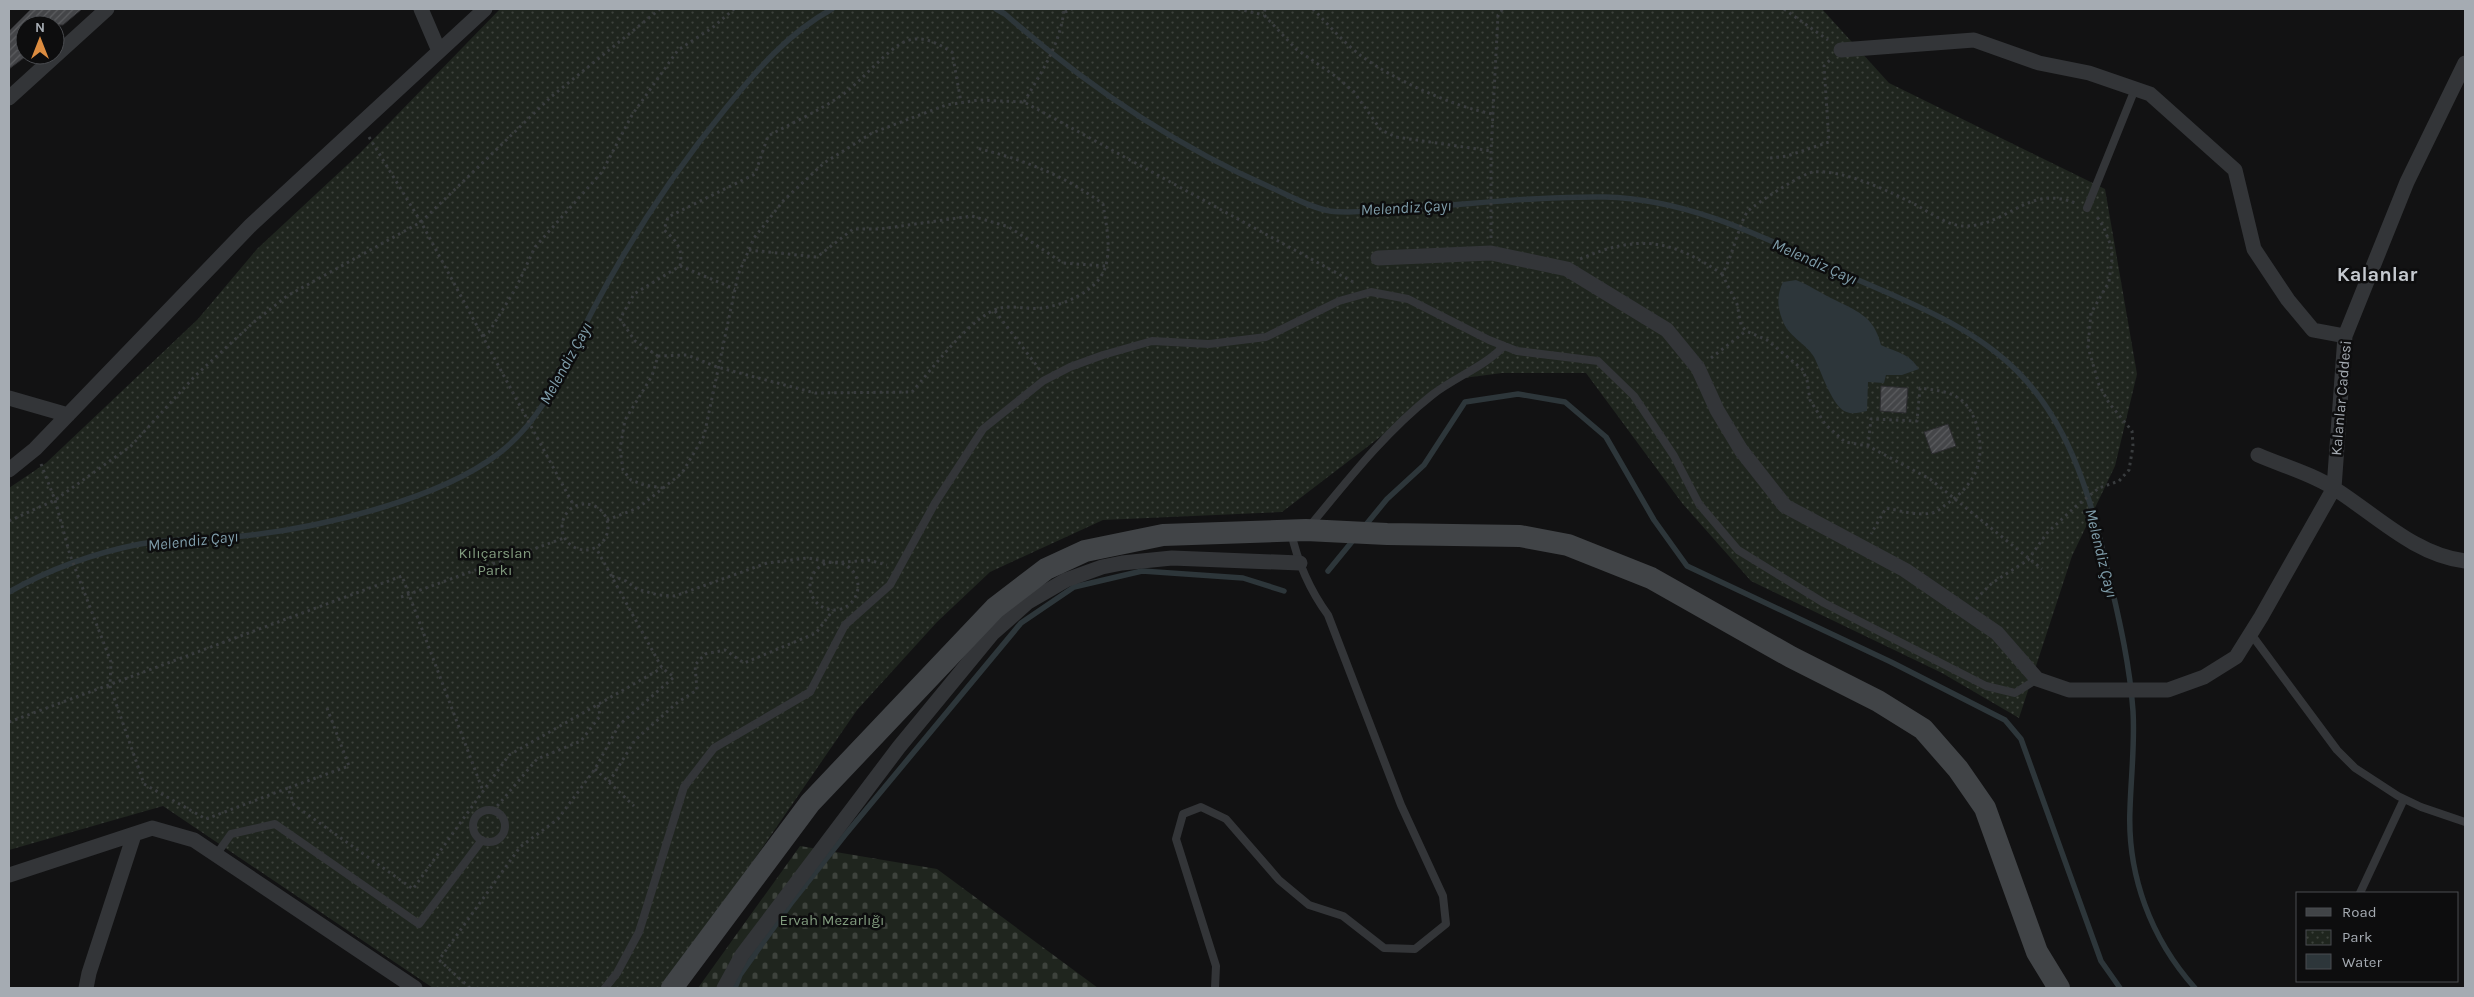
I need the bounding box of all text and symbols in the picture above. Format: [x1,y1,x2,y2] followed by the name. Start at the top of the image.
[15,15,65,65] north arrow
[35,19,45,36] text: N
[1360,196,1452,219] water label: Melendiz Çayı
[1769,234,1860,289] water label: Melendiz Çayı
[2337,263,2417,286] district label: Kalanlar
[535,319,596,408] water label: Melendiz Çayı
[2327,340,2355,456] street label: Kalanlar Caddesi
[2081,507,2122,600] water label: Melendiz Çayı
[147,526,239,555] water label: Melendiz Çayı
[458,544,532,579] park label: Kılıçarslan Parkı
[2296,892,2459,982] legend
[2342,903,2377,921] text: Road
[779,911,885,929] park label: Ervah Mezarlığı
[2342,928,2372,946] text: Park
[2342,953,2383,971] text: Water

